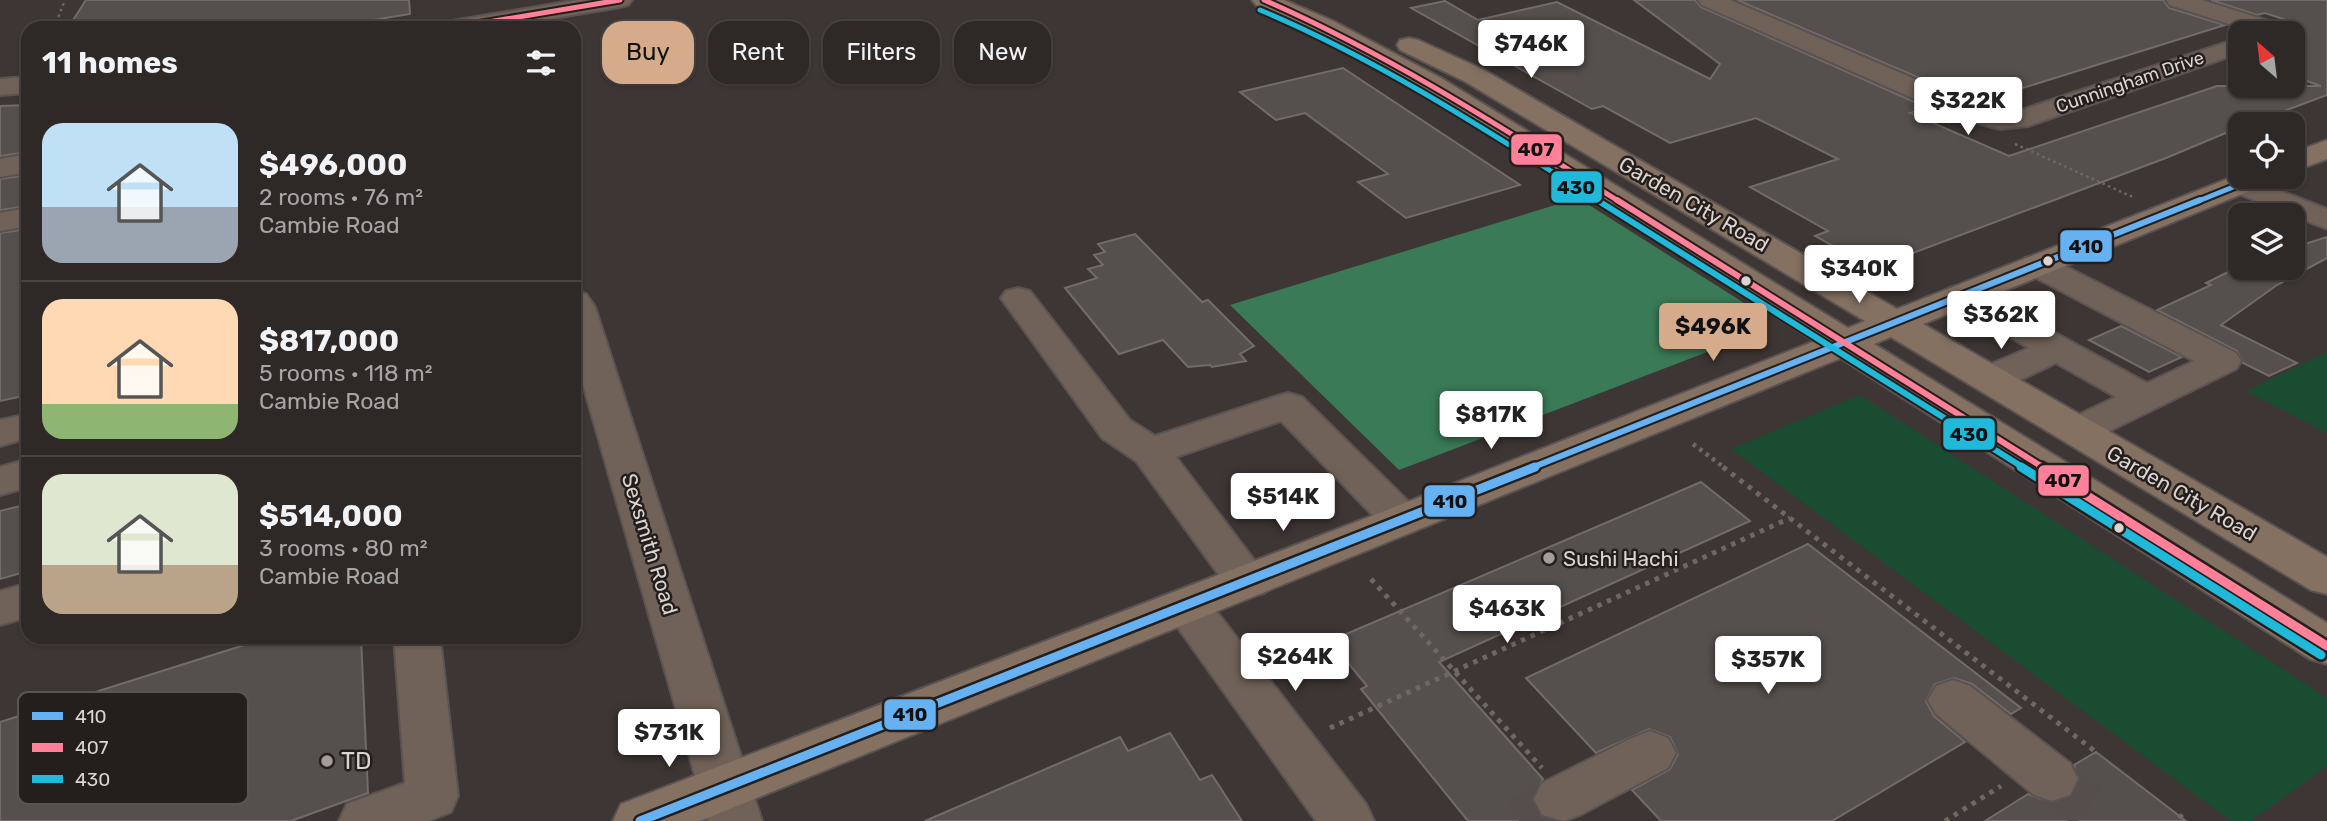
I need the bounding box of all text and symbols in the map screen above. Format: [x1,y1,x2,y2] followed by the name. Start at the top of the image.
[1482,20,1580,80] pin: $746K
[602,21,694,84] chip: Buy
[708,21,809,84] chip: Rent
[823,21,940,84] chip: Filters
[954,21,1051,84] chip: New
[2228,21,2305,98] north arrow
[2228,21,2305,280] map controls
[1494,29,1568,57] text: $746K
[522,44,560,82] icon: filters
[42,45,178,81] text: 11 homes
[2053,46,2207,118] street label: Cunningham Drive
[1919,78,2017,137] pin: $322K
[1930,86,2006,114] text: $322K
[2228,112,2305,189] button: locate
[1510,133,1563,166] line badge: 407
[1518,138,1554,161] text: 407
[259,147,407,183] text: $496,000
[98,151,182,235] icon: home
[1615,151,1773,257] street label: Garden City Road
[1550,170,1603,204] line badge: 430
[1557,176,1595,199] text: 430
[259,183,423,211] text: 2 rooms · 76 m²
[2228,203,2305,280] button: layers
[259,211,400,239] text: Cambie Road
[2059,229,2113,263] line badge: 410
[2069,235,2103,258] text: 410
[1810,246,1908,305] pin: $340K
[1820,254,1898,282] text: $340K
[2041,254,2055,268] unlabelled marker
[1739,274,1753,288] unlabelled marker
[1952,292,2050,351] pin: $362K
[1963,300,2039,328] text: $362K
[1664,304,1762,363] pin: $496K
[1675,312,1751,340] text: $496K
[259,323,399,359] text: $817,000
[98,327,182,411] icon: home
[259,359,433,387] text: 5 rooms · 118 m²
[259,387,400,415] text: Cambie Road
[1442,392,1540,451] pin: $817K
[1456,400,1526,428] text: $817K
[1942,417,1996,451] line badge: 430
[1950,423,1988,446] text: 430
[2103,440,2261,546] street label: Garden City Road
[2037,464,2090,497] line badge: 407
[2045,469,2081,492] text: 407
[617,470,683,618] street label: Sexsmith Road
[1234,474,1332,533] pin: $514K
[1247,482,1319,510] text: $514K
[1423,484,1476,518] line badge: 410
[1433,490,1467,513] text: 410
[259,498,403,534] text: $514,000
[98,502,182,586] icon: home
[2112,521,2126,535] unlabelled marker
[259,534,428,562] text: 3 rooms · 80 m²
[1563,546,1678,571] place label: Sushi Hachi
[1541,550,1557,566] marker: Sushi Hachi
[259,562,400,590] text: Cambie Road
[1458,586,1556,645] pin: $463K
[1469,594,1545,622] text: $463K
[1246,634,1344,693] pin: $264K
[1719,636,1817,696] pin: $357K
[1257,642,1333,670] text: $264K
[1731,645,1805,673] text: $357K
[18,692,248,804] legend
[883,698,937,731] line badge: 410
[893,703,927,726] text: 410
[75,705,107,728] text: 410
[620,710,718,769] pin: $731K
[634,718,704,746] text: $731K
[75,736,109,759] text: 407
[341,747,371,775] place label: TD
[319,753,335,769] marker: TD
[75,768,110,791] text: 430

